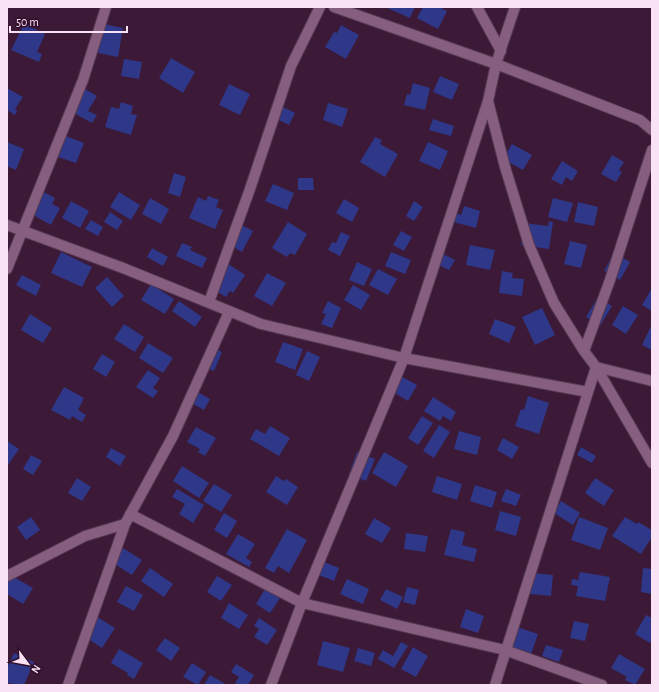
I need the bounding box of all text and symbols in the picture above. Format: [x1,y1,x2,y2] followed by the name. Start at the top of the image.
[10,8,127,34] scale bar
[16,16,39,28] text: 50 m
[8,644,48,684] north arrow
[29,663,43,675] text: N

